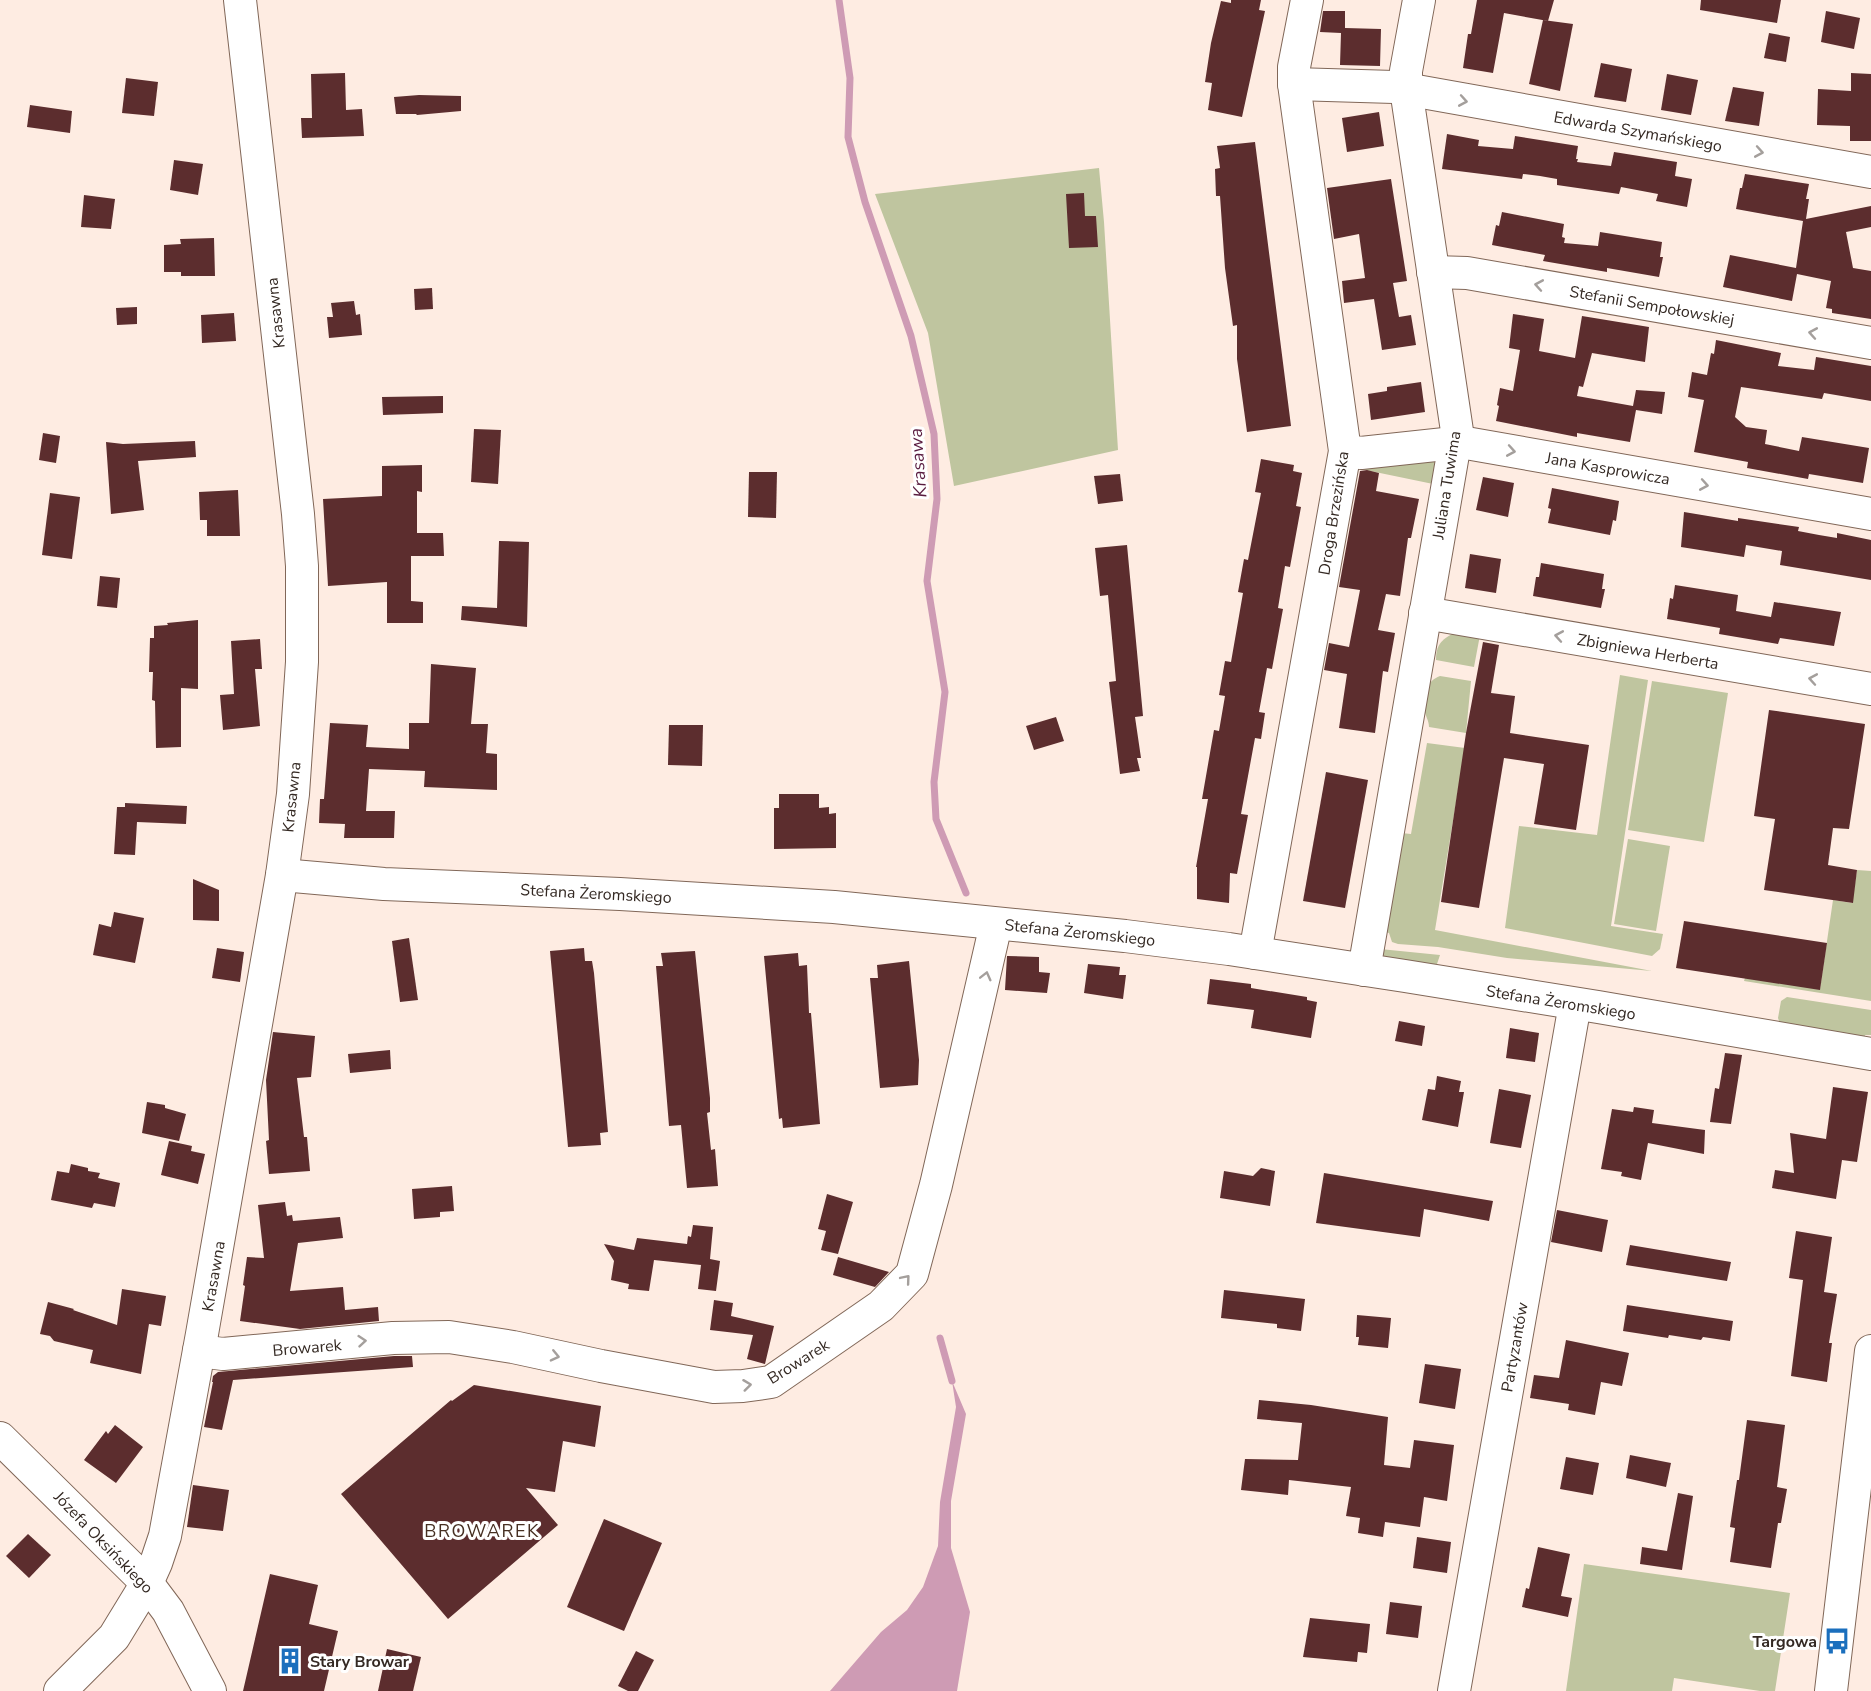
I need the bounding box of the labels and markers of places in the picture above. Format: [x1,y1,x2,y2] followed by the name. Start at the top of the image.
[1822,1626,1852,1656] bus stop icon: Targowa
[1752,1631,1817,1653] place label: Targowa
[275,1646,305,1676] building icon: Stary Browar
[310,1651,410,1673] place label: Stary Browar

